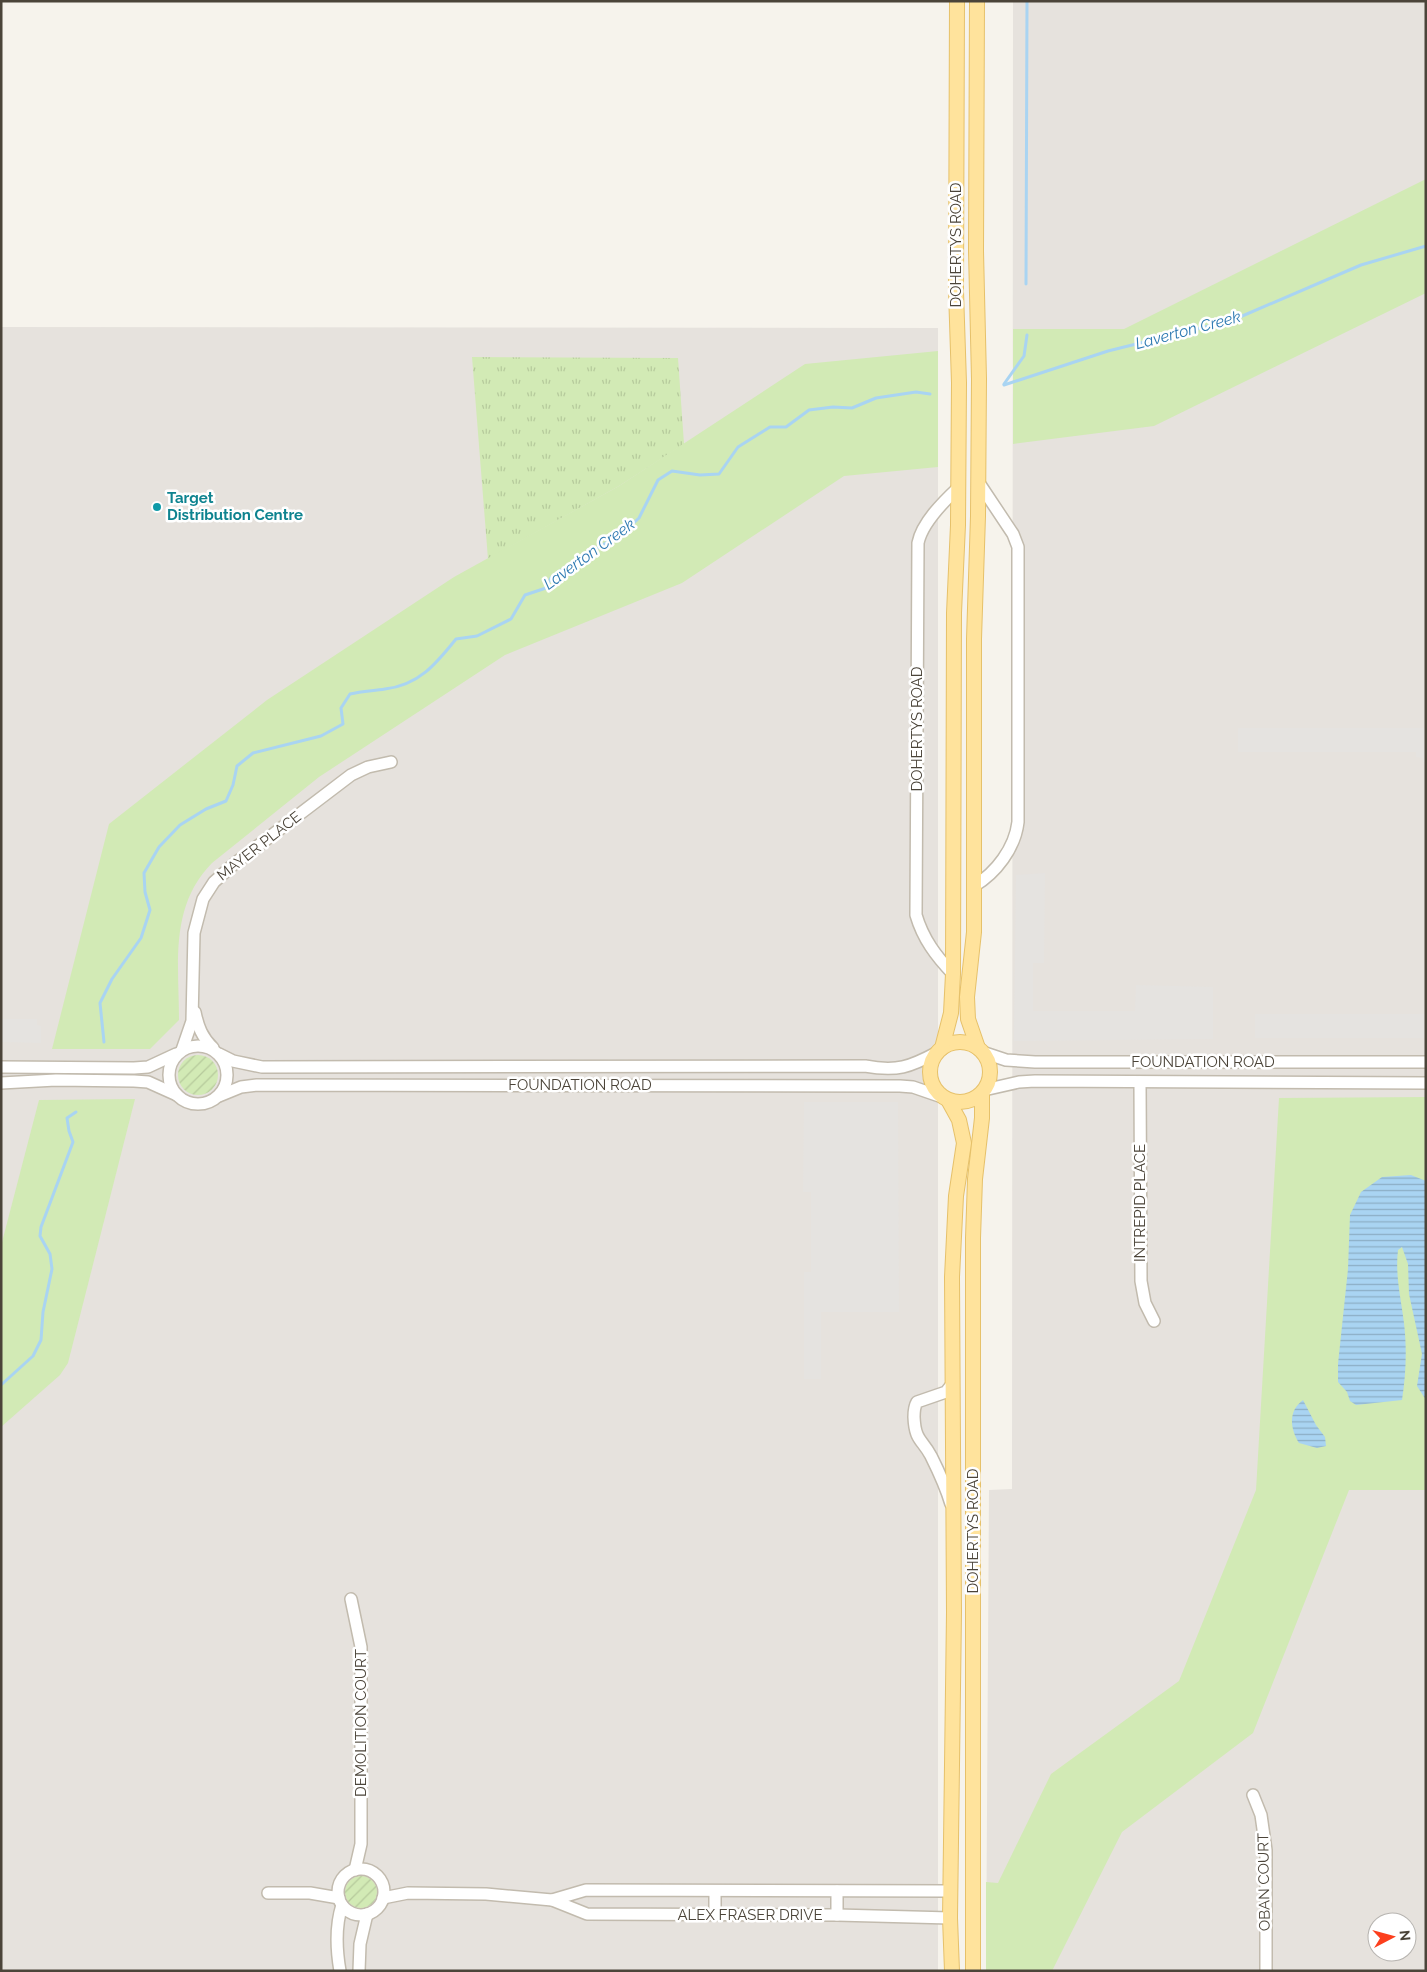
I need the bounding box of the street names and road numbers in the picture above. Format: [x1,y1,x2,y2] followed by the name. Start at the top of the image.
[947,182,965,307] street label: DOHERTYS ROAD
[908,666,926,791] street label: DOHERTYS ROAD
[213,808,305,884] street label: MAYER PLACE
[1131,1053,1275,1071] street label: FOUNDATION ROAD
[508,1076,652,1094] street label: FOUNDATION ROAD
[1131,1144,1149,1262] street label: INTREPID PLACE
[964,1468,982,1593] street label: DOHERTYS ROAD
[352,1649,370,1797] street label: DEMOLITION COURT
[1254,1833,1274,1931] street label: OBAN COURT
[677,1906,823,1924] street label: ALEX FRASER DRIVE

